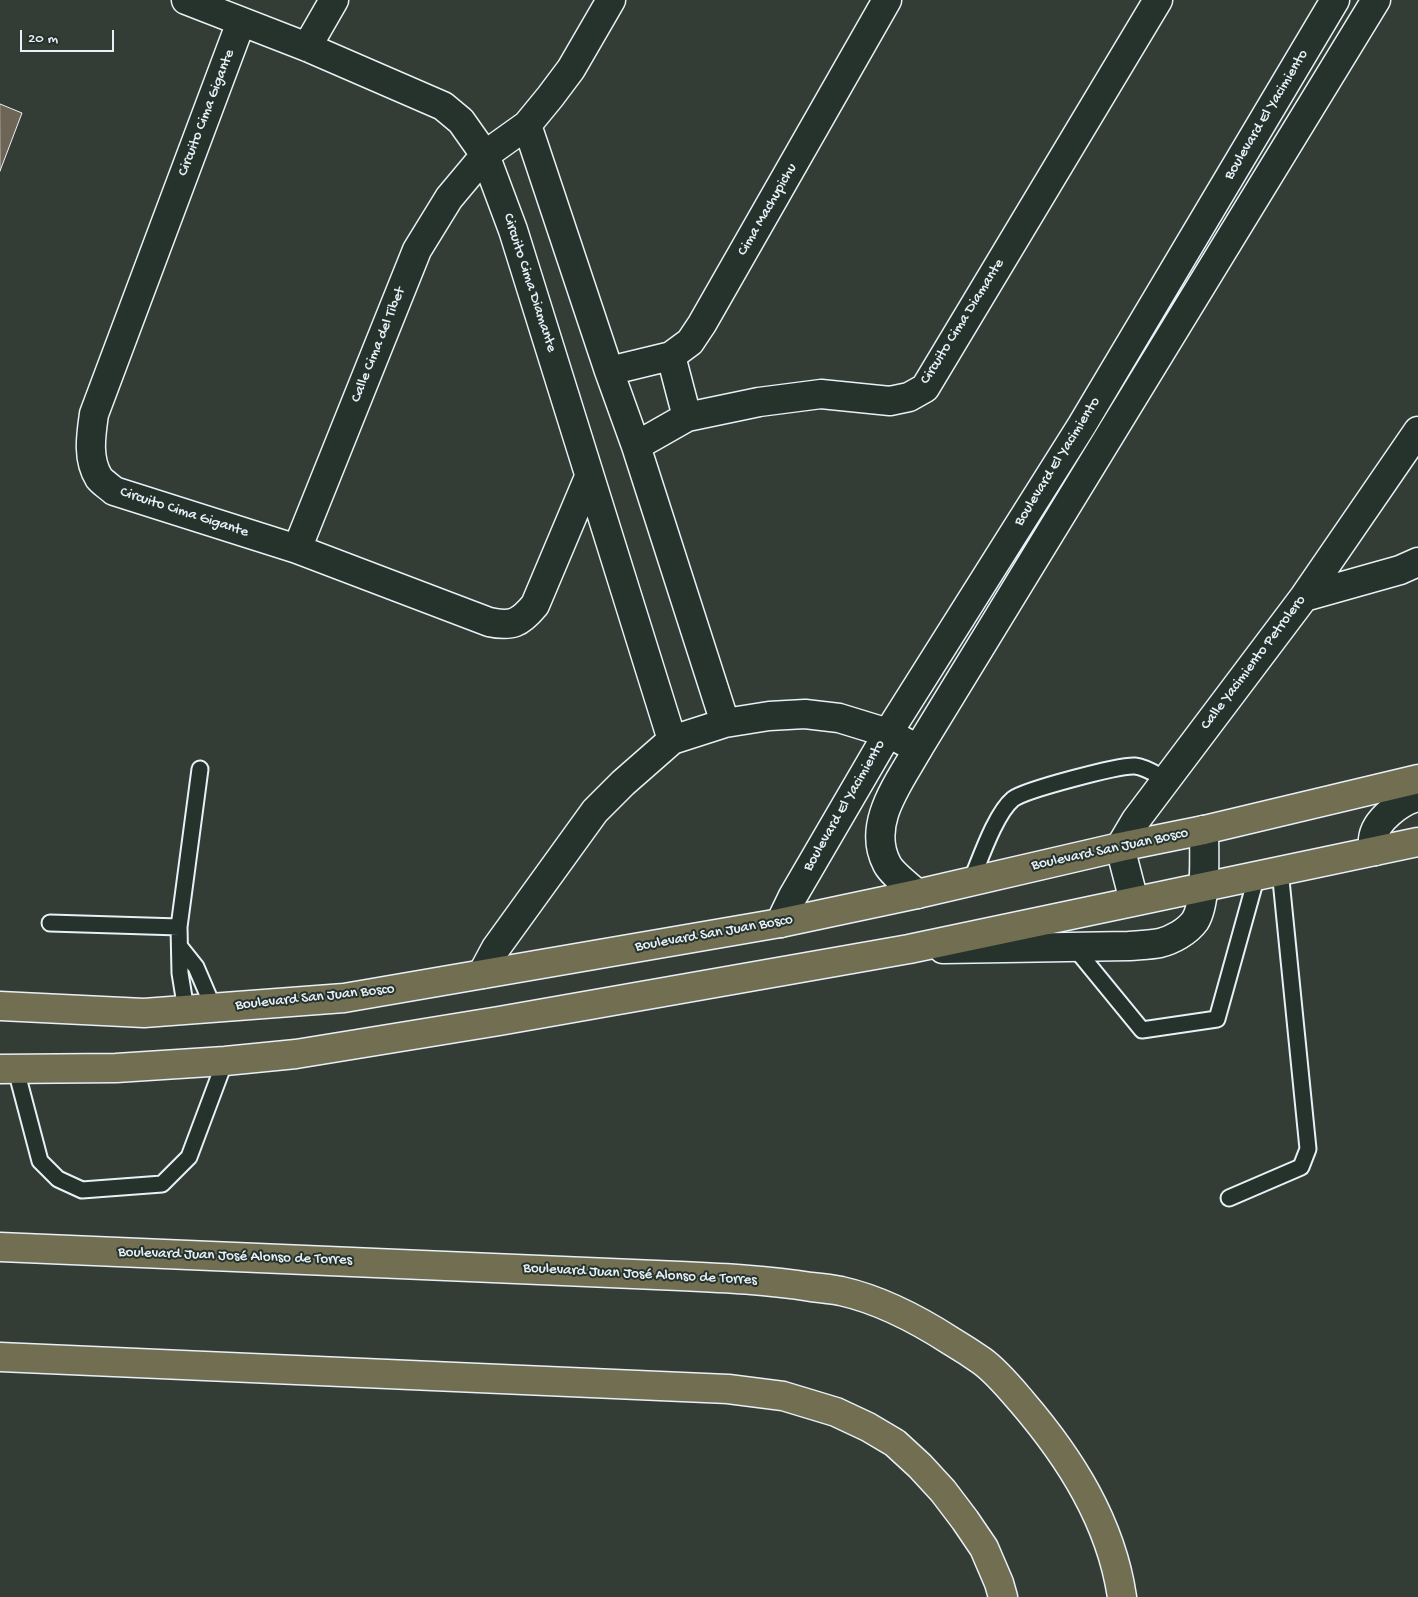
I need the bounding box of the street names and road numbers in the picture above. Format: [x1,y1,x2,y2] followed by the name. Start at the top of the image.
[175,47,239,179] street label: Circuito Cima Gigante
[1221,47,1313,183] street label: Boulevard El Yacimiento
[734,161,802,259] street label: Cima Machupichu
[498,211,560,355] street label: Circuito Cima Diamante
[917,256,1009,388] street label: Circuito Cima Diamante
[348,285,410,405] street label: Calle Cima del Tibet
[1011,394,1105,530] street label: Boulevard El Yacimiento
[117,484,251,542] street label: Circuito Cima Gigante
[1198,592,1310,734] street label: Calle Yacimiento Petrolero
[800,737,890,875] street label: Boulevard El Yacimiento
[1030,825,1190,875] street label: Boulevard San Juan Bosco
[634,911,794,957] street label: Boulevard San Juan Bosco
[235,981,395,1015] street label: Boulevard San Juan Bosco
[118,1244,352,1270] street label: Boulevard Juan José Alonso de Torres
[523,1260,757,1290] street label: Boulevard Juan José Alonso de Torres

